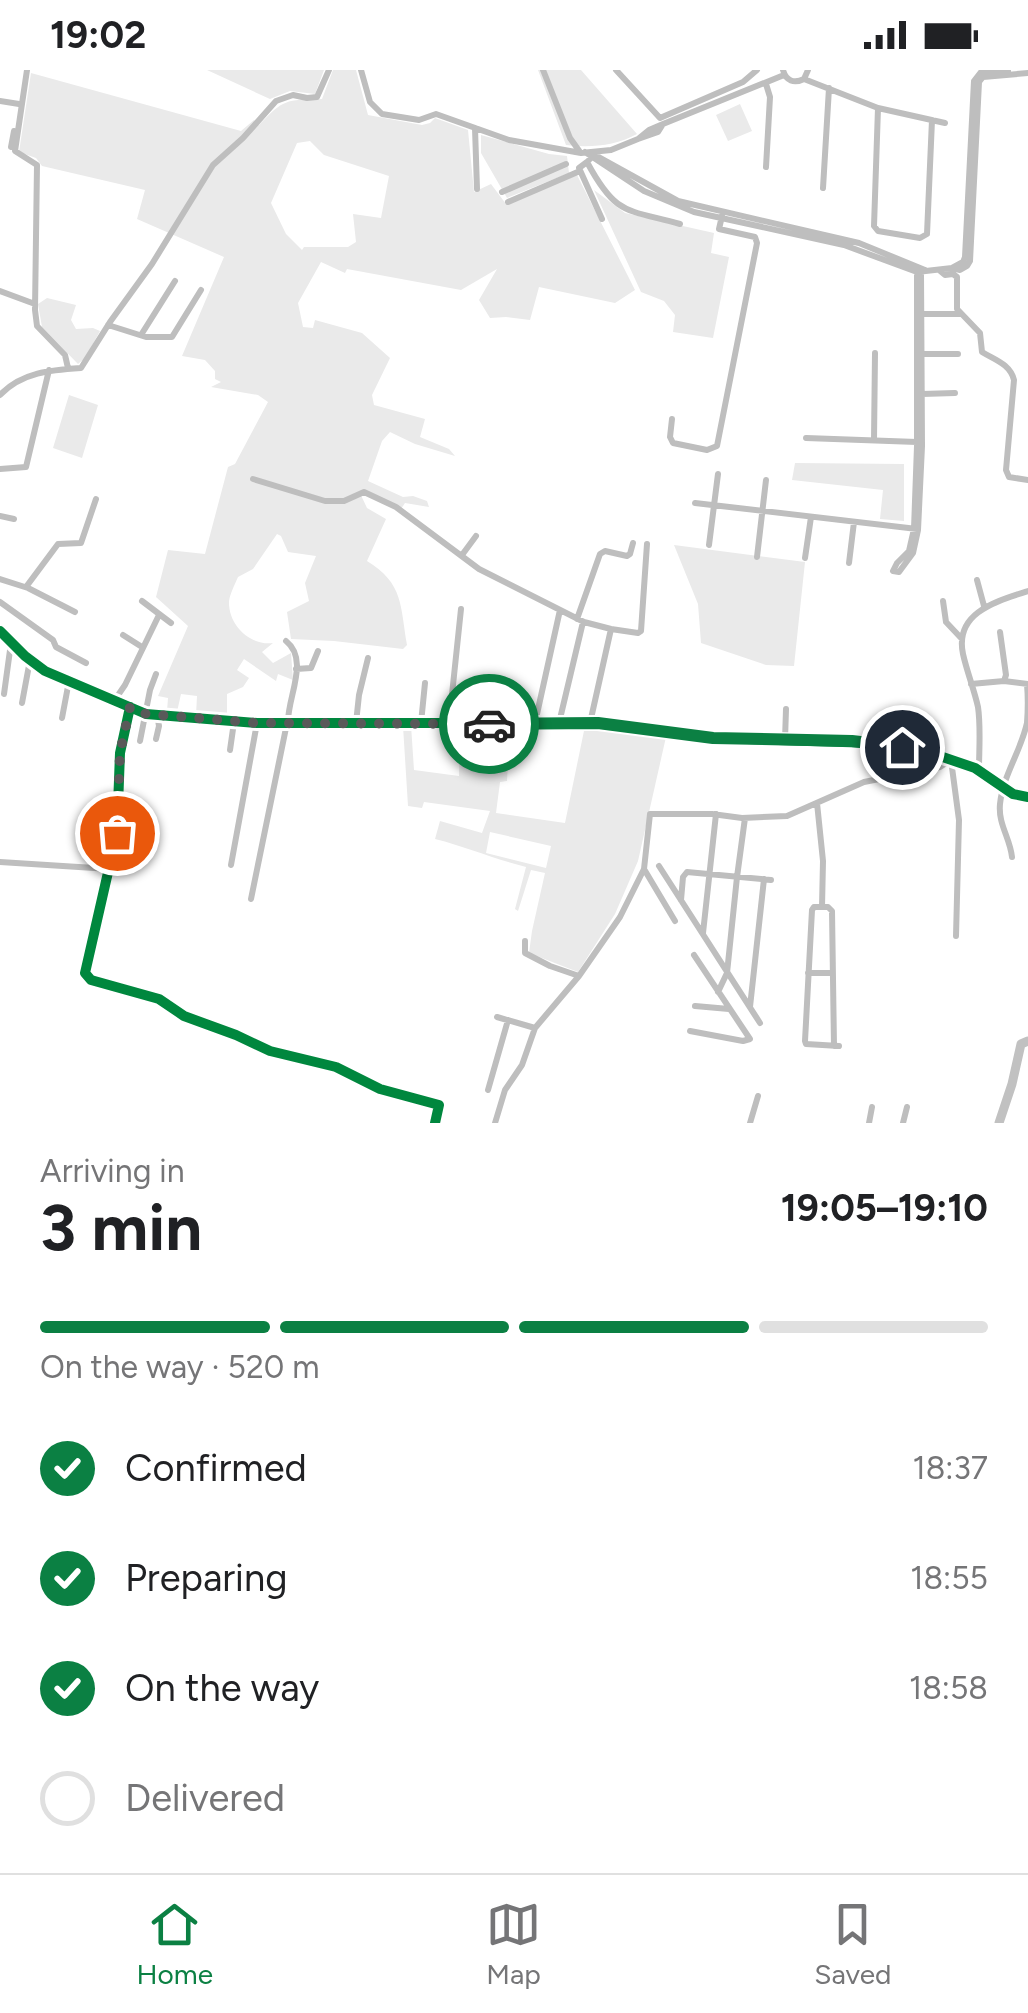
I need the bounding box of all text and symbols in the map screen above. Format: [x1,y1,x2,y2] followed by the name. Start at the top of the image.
[50,12,146,58] text: 19:02
[439,674,539,774] courier
[462,697,517,752] icon: car
[860,705,945,790] pin
[875,720,930,775] icon: home
[75,791,160,876] pin
[90,806,145,861] icon: bag
[40,1152,185,1190] text: Arriving in
[781,1185,988,1231] text: 19:05–19:10
[40,1188,202,1266] text: 3 min
[40,1348,319,1386] text: On the way · 520 m
[40,1441,95,1496] icon: check
[125,1445,307,1491] text: Confirmed
[912,1449,988,1487] text: 18:37
[40,1551,95,1606] icon: check
[125,1555,287,1601] text: Preparing
[910,1559,988,1597] text: 18:55
[40,1661,95,1716] icon: check
[125,1665,319,1711] text: On the way
[909,1669,988,1707] text: 18:58
[125,1775,285,1821] text: Delivered
[137,1897,213,1991] tab: Home
[486,1897,541,1991] tab: Map
[814,1897,891,1991] tab: Saved

